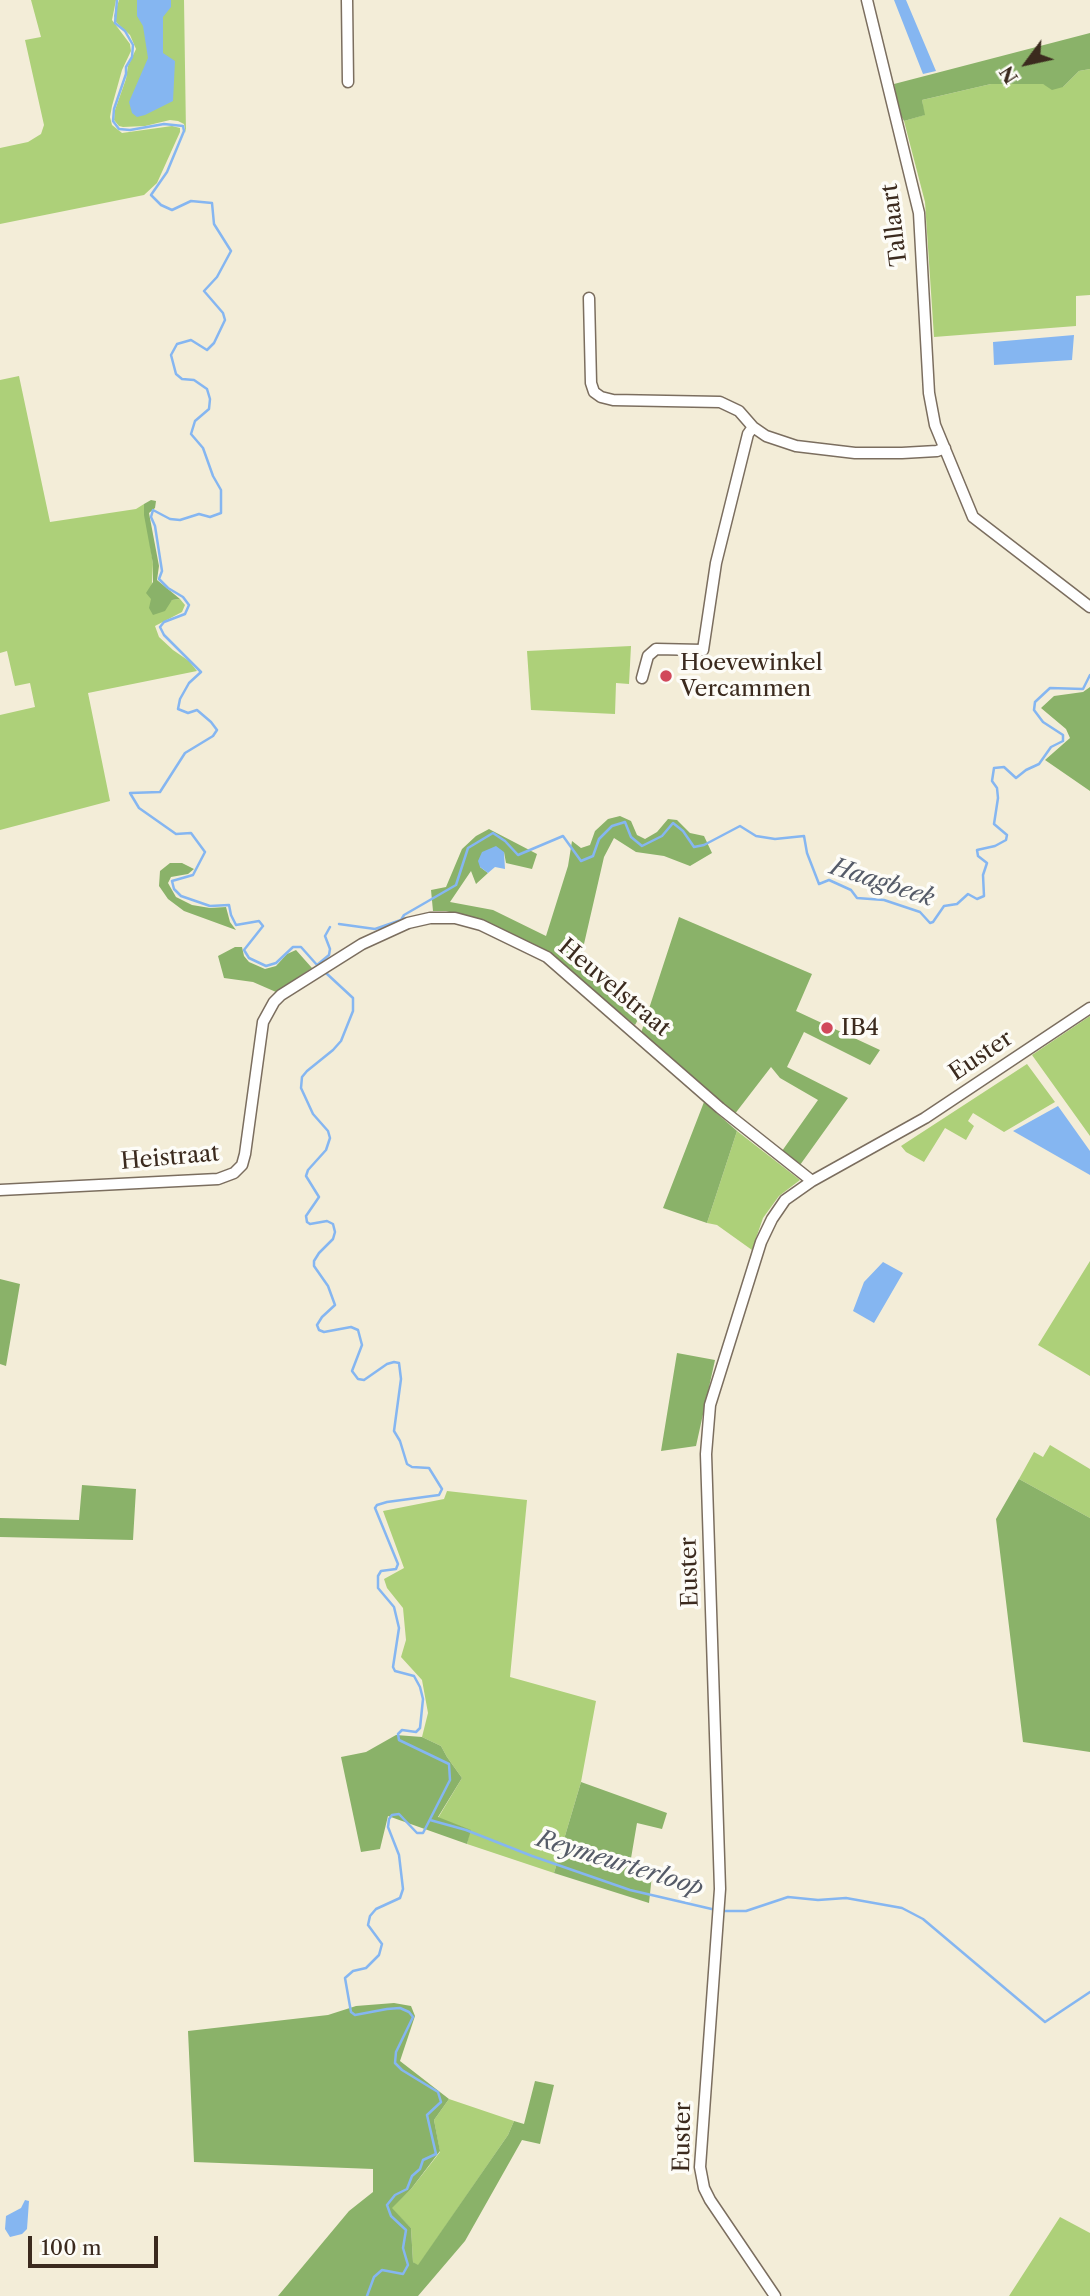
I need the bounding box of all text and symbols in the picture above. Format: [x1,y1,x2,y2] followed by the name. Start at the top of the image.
[992,28,1062,98] north arrow
[995,62,1023,88] text: N
[876,182,914,268] street label: Tallaart
[680,649,823,703] place label: Hoevewinkel Vercammen
[658,668,674,684] marker: Hoevewinkel Vercammen
[826,853,938,913] water label: Haagbeek
[552,933,676,1043] street label: Heuvelstraat
[841,1014,879,1042] place label: IB4
[819,1020,835,1036] marker: IB4
[944,1025,1018,1087] street label: Euster
[119,1140,221,1176] street label: Heistraat
[675,1536,705,1608] street label: Euster
[533,1825,707,1903] water label: Reymeurterloop
[669,2101,697,2173] street label: Euster
[32,2222,161,2266] scale bar
[41,2235,102,2260] text: 100 m

